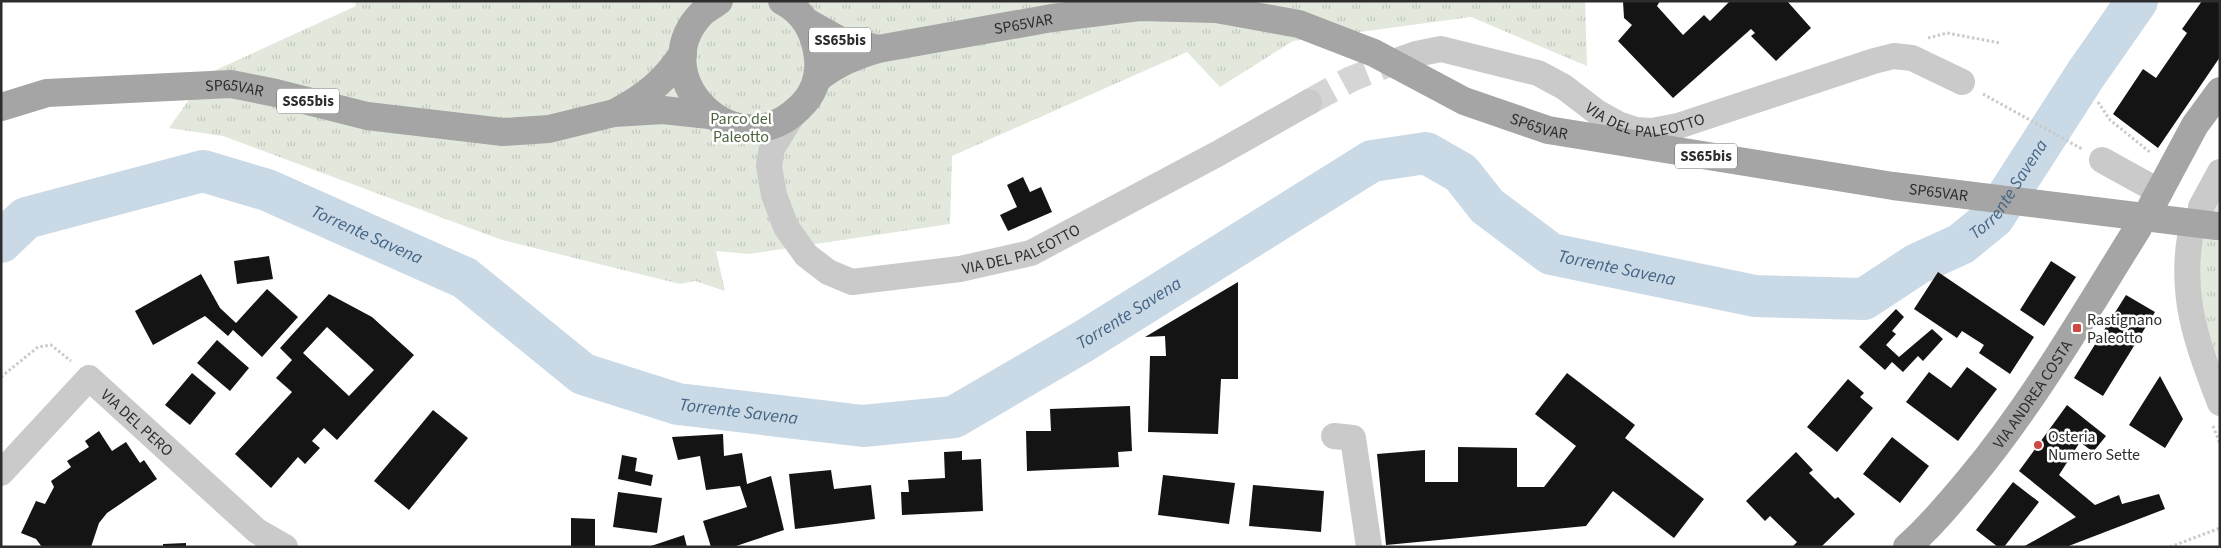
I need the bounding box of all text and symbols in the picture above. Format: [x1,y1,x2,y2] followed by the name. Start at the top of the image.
[992,8,1055,40] street label: SP65VAR
[809,28,871,52] road number: SS65bis
[205,74,266,102] street label: SP65VAR
[277,88,339,114] road number: SS65bis
[1580,97,1708,143] street label: VIA DEL PALEOTTO
[710,108,772,148] park label: Parco del Paleotto
[1507,108,1569,145] street label: SP65VAR
[1964,134,2054,246] water label: Torrente Savena
[1675,144,1737,168] road number: SS65bis
[1908,178,1969,207] street label: SP65VAR
[307,199,427,271] water label: Torrente Savena
[960,219,1084,280] street label: VIA DEL PALEOTTO
[1556,244,1678,292] water label: Torrente Savena
[1072,271,1187,356] water label: Torrente Savena
[2087,309,2162,349] place label: Rastignano Paleotto
[2071,322,2083,334] marker: Rastignano Paleotto
[1988,336,2078,453] street label: VIA ANDREA COSTA
[96,384,178,462] street label: VIA DEL PERO
[678,392,800,431] water label: Torrente Savena
[2048,426,2140,466] place label: Osteria Numero Sette
[2032,439,2044,451] marker: Osteria Numero Sette

